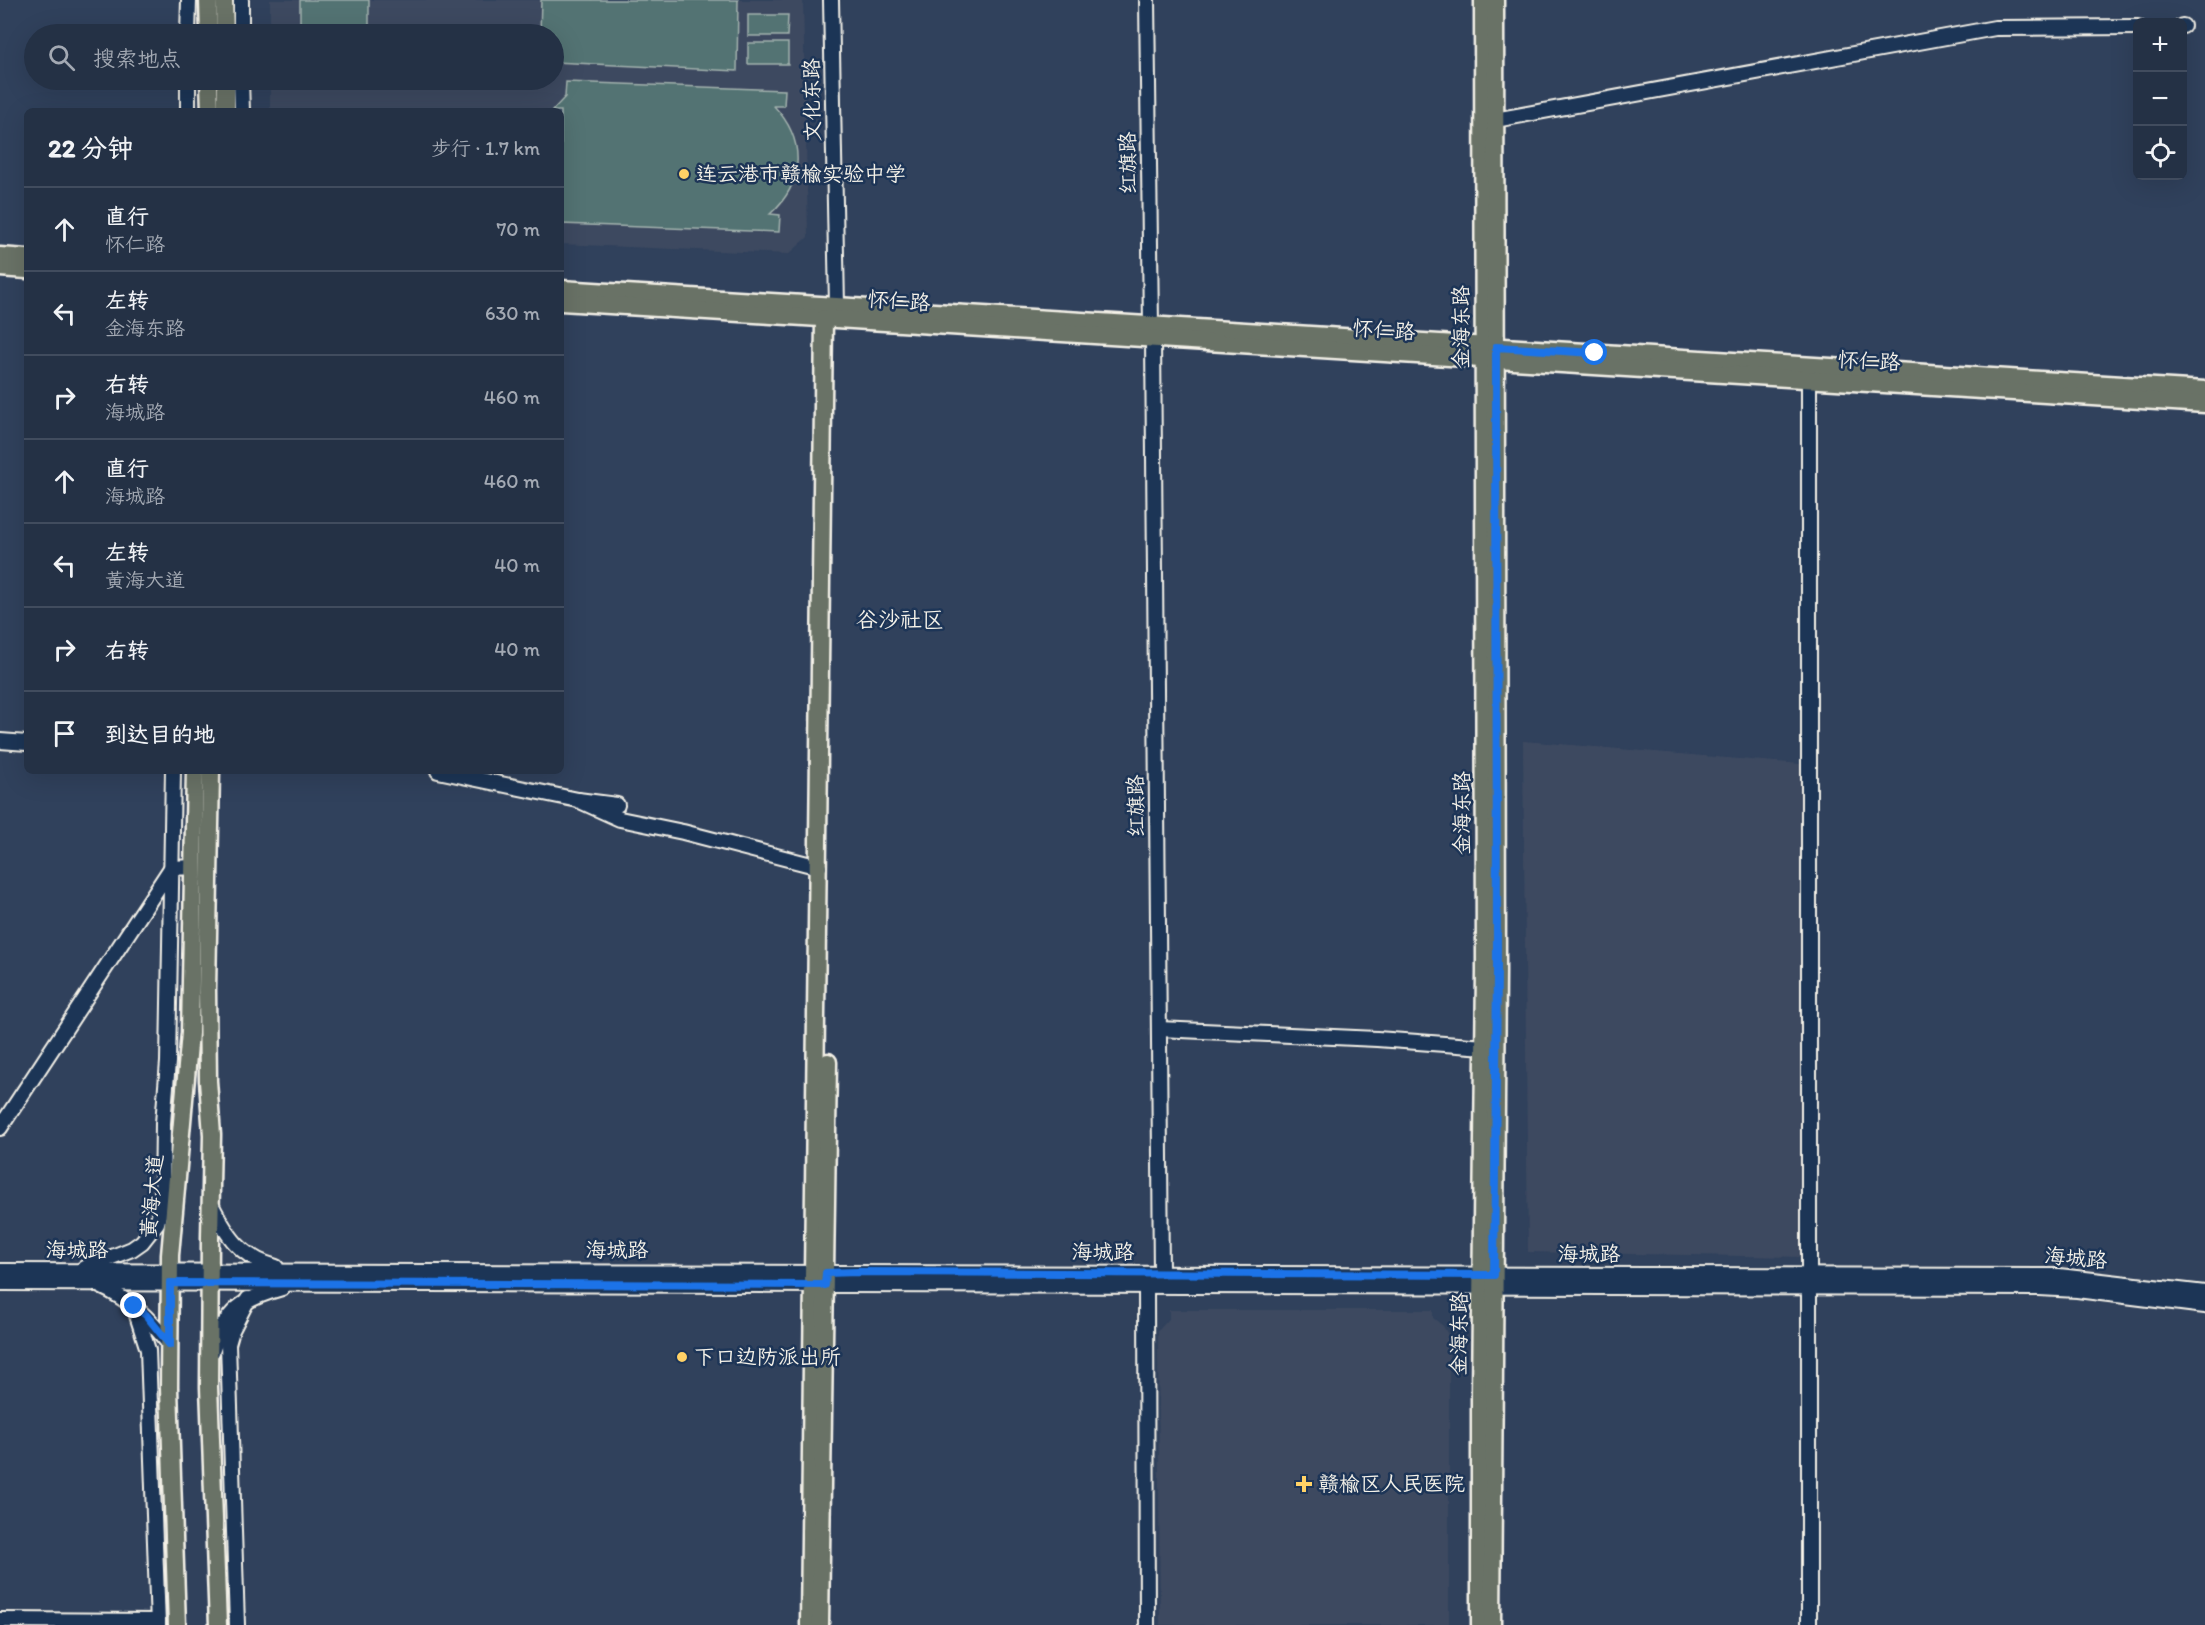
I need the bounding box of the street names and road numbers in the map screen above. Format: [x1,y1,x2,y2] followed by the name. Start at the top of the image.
[798,58,825,142] street label: 文化东路
[1114,131,1141,195] street label: 红旗路
[1448,285,1473,369] street label: 金海东路
[867,286,931,315] street label: 怀仁路
[1352,315,1416,344] street label: 怀仁路
[1837,346,1901,375] street label: 怀仁路
[1449,771,1474,855] street label: 金海东路
[1122,774,1149,838] street label: 红旗路
[135,1153,168,1239] street label: 黄海大道
[46,1237,109,1262] street label: 海城路
[586,1237,649,1262] street label: 海城路
[1072,1239,1135,1264] street label: 海城路
[1558,1241,1621,1266] street label: 海城路
[2044,1242,2109,1273] street label: 海城路
[1445,1292,1472,1376] street label: 金海东路

